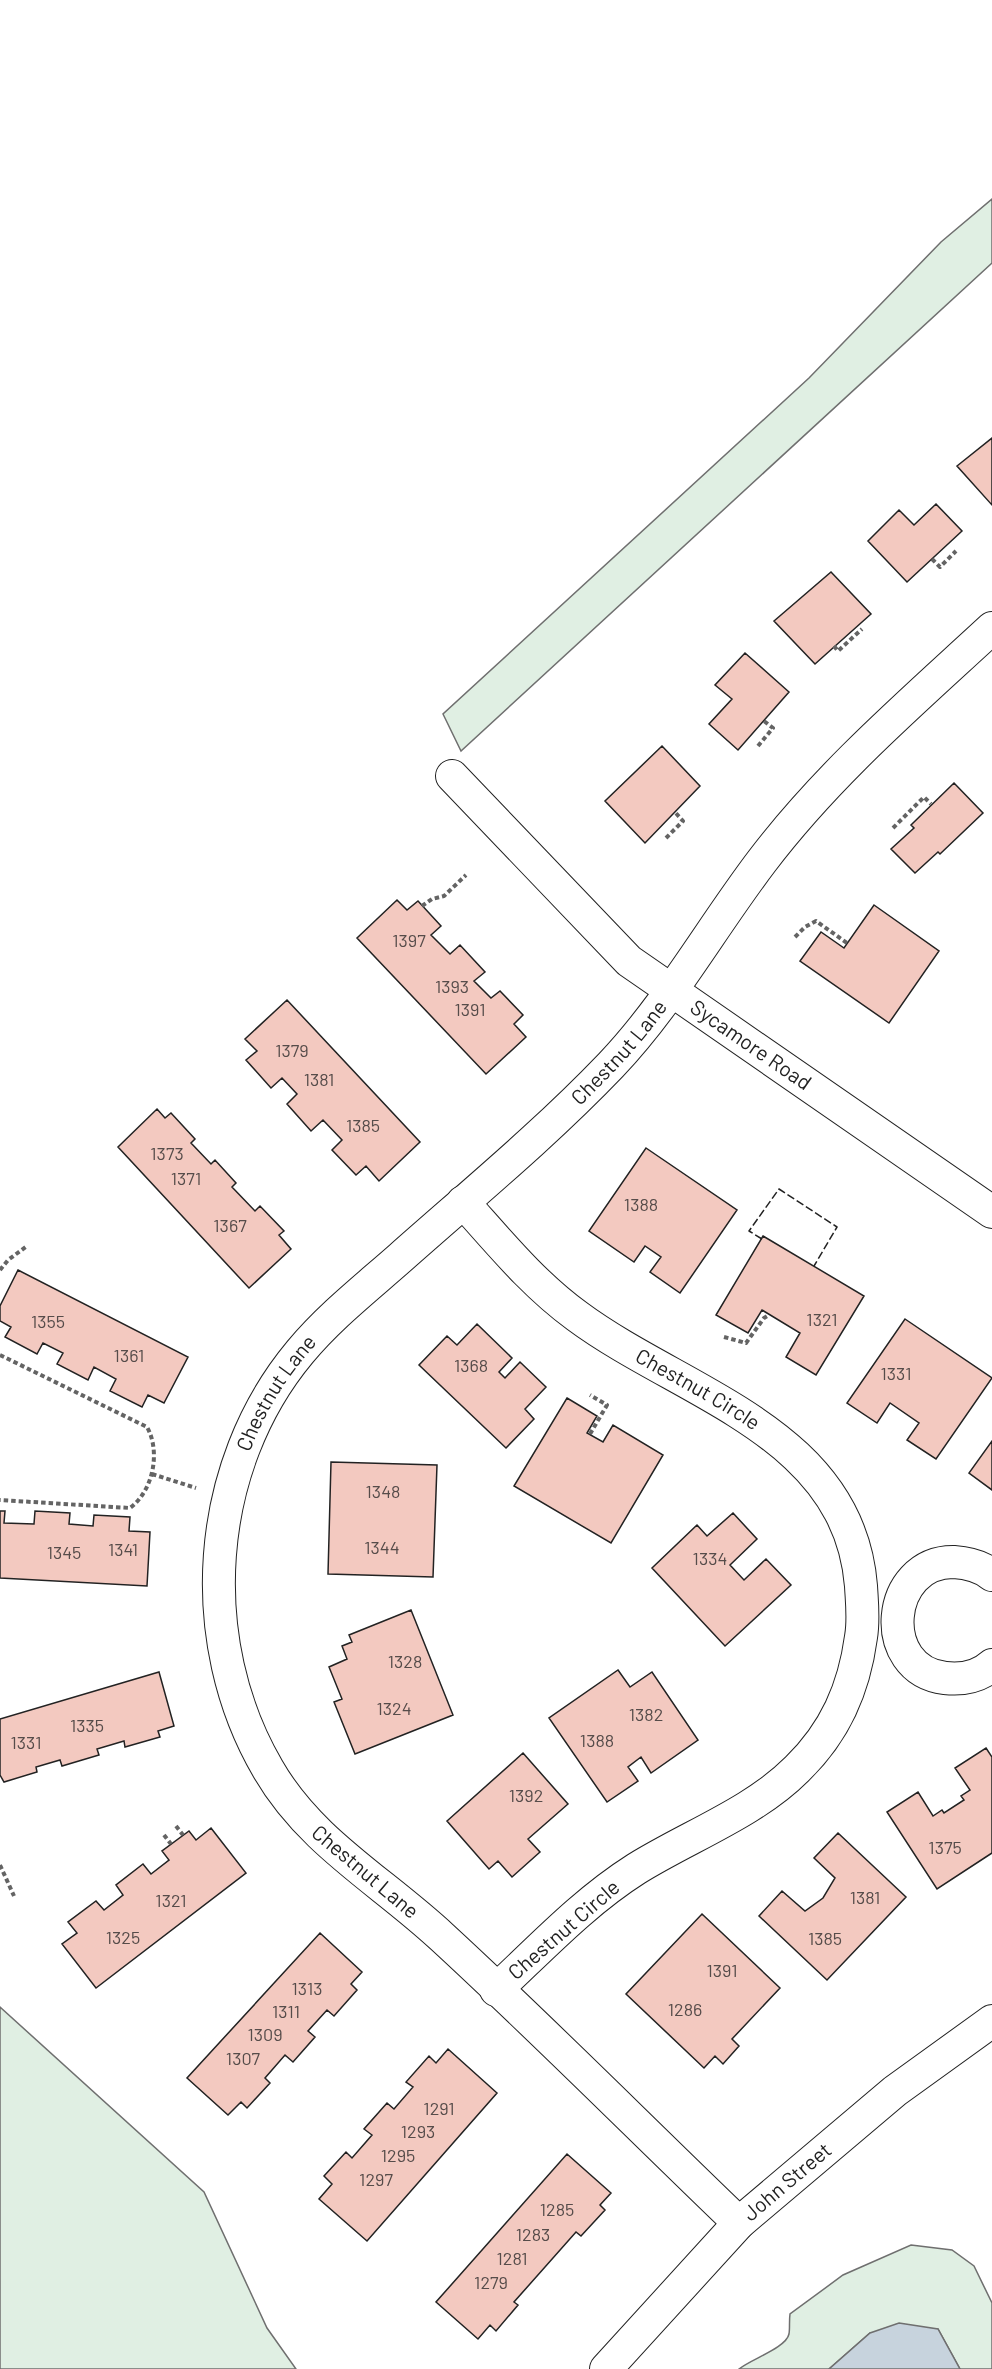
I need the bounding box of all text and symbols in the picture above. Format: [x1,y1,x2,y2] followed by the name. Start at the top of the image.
[392,929,426,951] house number: 1397
[435,975,469,997] house number: 1393
[686,993,817,1094] street label: Sycamore Road
[565,994,671,1109] street label: Chestnut Lane
[455,998,485,1020] house number: 1391
[275,1039,309,1061] house number: 1379
[304,1068,334,1090] house number: 1381
[346,1114,380,1136] house number: 1385
[150,1142,184,1164] house number: 1373
[171,1167,201,1189] house number: 1371
[624,1193,658,1215] house number: 1388
[213,1214,247,1236] house number: 1367
[806,1308,838,1330] house number: 1321
[31,1310,65,1332] house number: 1355
[230,1329,320,1454] street label: Chestnut Lane
[632,1342,766,1434] street label: Chestnut Circle
[114,1344,144,1366] house number: 1361
[454,1354,488,1376] house number: 1368
[880,1362,912,1384] house number: 1331
[366,1480,400,1502] house number: 1348
[364,1536,400,1558] house number: 1344
[108,1538,138,1560] house number: 1341
[47,1541,81,1563] house number: 1345
[693,1547,727,1569] house number: 1334
[388,1650,422,1672] house number: 1328
[376,1697,412,1719] house number: 1324
[629,1703,663,1725] house number: 1382
[70,1714,104,1736] house number: 1335
[580,1729,614,1751] house number: 1388
[10,1731,42,1753] house number: 1331
[509,1784,543,1806] house number: 1392
[307,1819,425,1923] street label: Chestnut Lane
[928,1836,962,1858] house number: 1375
[502,1874,624,1984] street label: Chestnut Circle
[850,1886,880,1908] house number: 1381
[155,1889,187,1911] house number: 1321
[106,1926,140,1948] house number: 1325
[808,1927,842,1949] house number: 1385
[707,1959,737,1981] house number: 1391
[291,1977,323,1999] house number: 1313
[668,1998,702,2020] house number: 1286
[272,2000,300,2022] house number: 1311
[247,2023,283,2045] house number: 1309
[226,2047,261,2069] house number: 1307
[423,2097,455,2119] house number: 1291
[401,2120,435,2142] house number: 1293
[737,2136,836,2225] street label: John Street
[381,2144,415,2166] house number: 1295
[359,2168,393,2190] house number: 1297
[540,2198,574,2220] house number: 1285
[516,2223,550,2245] house number: 1283
[496,2247,528,2269] house number: 1281
[474,2271,508,2293] house number: 1279

